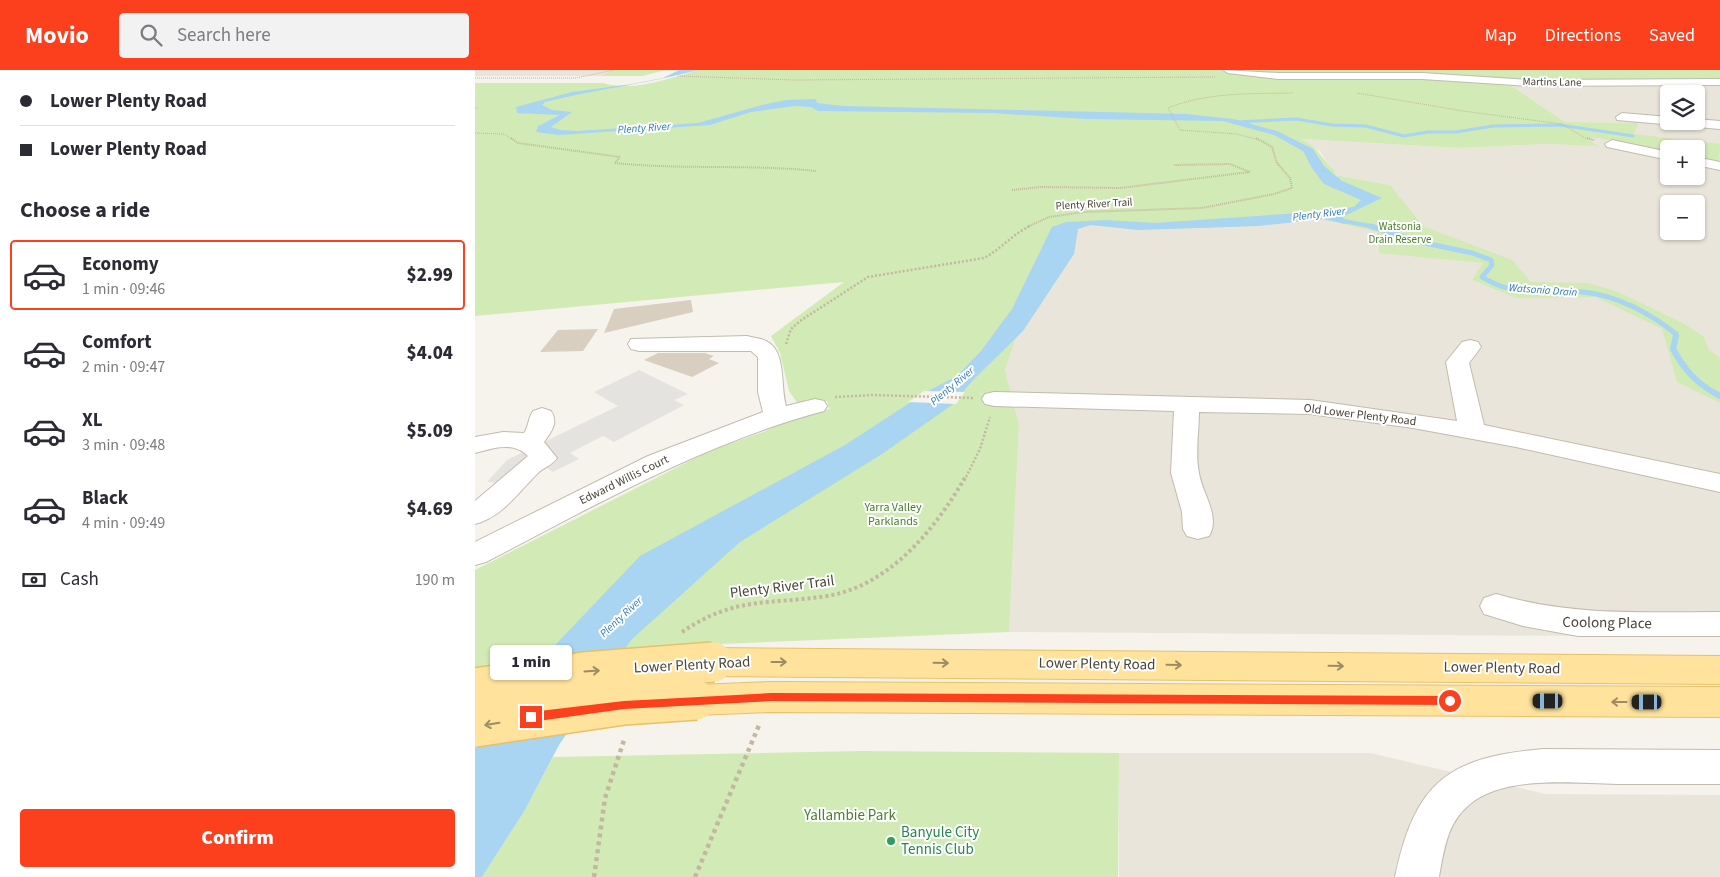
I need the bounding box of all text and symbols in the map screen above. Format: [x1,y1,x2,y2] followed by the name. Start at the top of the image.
[119,13,469,58] search box
[25,18,89,53] text: Movio
[137,21,165,49] icon: search
[177,22,271,49] text: Search here
[1485,23,1517,48] text: Map
[1545,23,1621,48] text: Directions
[1649,23,1695,48] text: Saved
[1522,74,1582,90] street label: Martins Lane
[1660,85,1705,240] map controls
[1660,85,1705,130] button: layers
[50,88,207,115] text: Lower Plenty Road
[617,119,672,137] water label: Plenty River
[50,136,207,163] text: Lower Plenty Road
[1660,140,1705,185] button: +
[20,194,150,226] text: Choose a ride
[1055,194,1133,214] street label: Plenty River Trail
[1660,195,1705,240] button: −
[1292,203,1348,225] water label: Plenty River
[1368,219,1432,247] park label: Watsonia Drain Reserve
[82,251,159,278] text: Economy
[22,253,67,298] icon: car
[407,262,453,289] text: $2.99
[82,278,165,300] text: 1 min · 09:46
[1508,280,1578,300] water label: Watsonia Drain
[82,329,152,356] text: Comfort
[22,331,67,376] icon: car
[407,340,453,367] text: $4.04
[82,356,165,378] text: 2 min · 09:47
[927,362,978,409] water label: Plenty River
[1303,400,1417,430] street label: Old Lower Plenty Road
[82,407,103,434] text: XL
[22,409,67,454] icon: car
[407,418,453,445] text: $5.09
[82,434,165,456] text: 3 min · 09:48
[576,451,672,509] street label: Edward Willis Court
[82,485,128,512] text: Black
[22,487,67,532] icon: car
[407,496,453,523] text: $4.69
[863,499,922,530] park label: Yarra Valley Parklands
[82,512,165,534] text: 4 min · 09:49
[20,566,48,594] icon: cash
[60,566,99,593] text: Cash
[415,569,455,591] text: 190 m
[729,570,836,604] street label: Plenty River Trail
[596,593,646,641] water label: Plenty River
[1562,612,1652,634] street label: Coolong Place
[490,644,572,680] callout: 1 min
[511,651,551,673] text: 1 min
[633,651,751,679] street label: Lower Plenty Road
[1038,652,1156,676] street label: Lower Plenty Road
[1443,656,1561,680] street label: Lower Plenty Road
[771,657,787,666] one-way arrow
[933,658,949,667] one-way arrow
[1166,660,1182,670] one-way arrow
[1328,661,1344,671] one-way arrow
[584,667,600,676] one-way arrow
[1439,690,1461,712] route start
[1533,694,1563,709] car
[1632,695,1662,710] car
[1611,697,1628,707] one-way arrow
[520,706,542,728] route end
[484,719,500,729] one-way arrow
[803,805,896,826] park label: Yallambie Park
[20,809,455,867] button: Confirm
[901,822,979,860] place label: Banyule City Tennis Club
[885,835,897,847] marker: Banyule City Tennis Club

